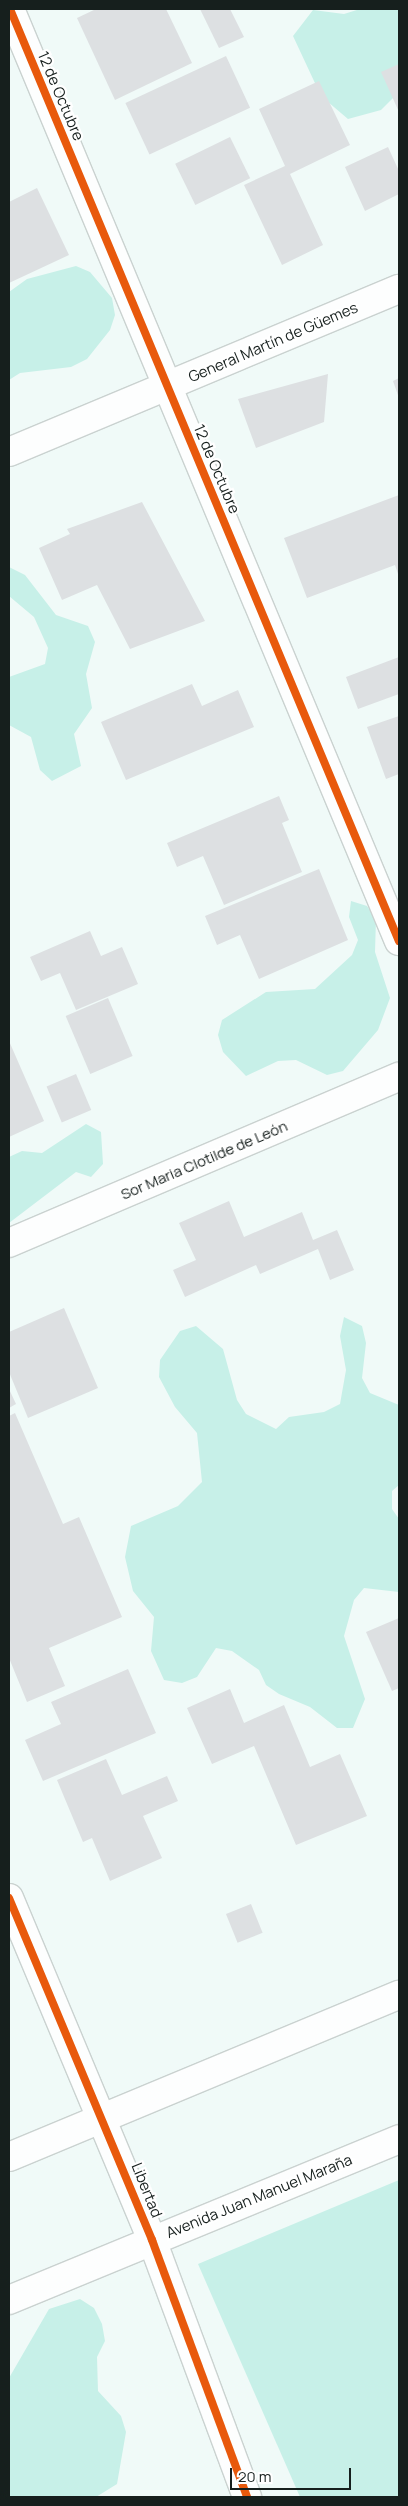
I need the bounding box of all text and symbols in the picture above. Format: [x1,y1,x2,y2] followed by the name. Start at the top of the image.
[34,49,88,143] street label: 12 de Octubre
[186,298,360,386] street label: General Martín de Güemes
[190,422,244,516] street label: 12 de Octubre
[118,1117,290,1203] street label: Sor Maria Clotilde de León
[163,2150,355,2242] street label: Avenida Juan Manuel Maraña
[128,2160,166,2220] street label: Libertad
[233,2458,354,2490] scale bar
[238,2466,271,2487] text: 20 m

